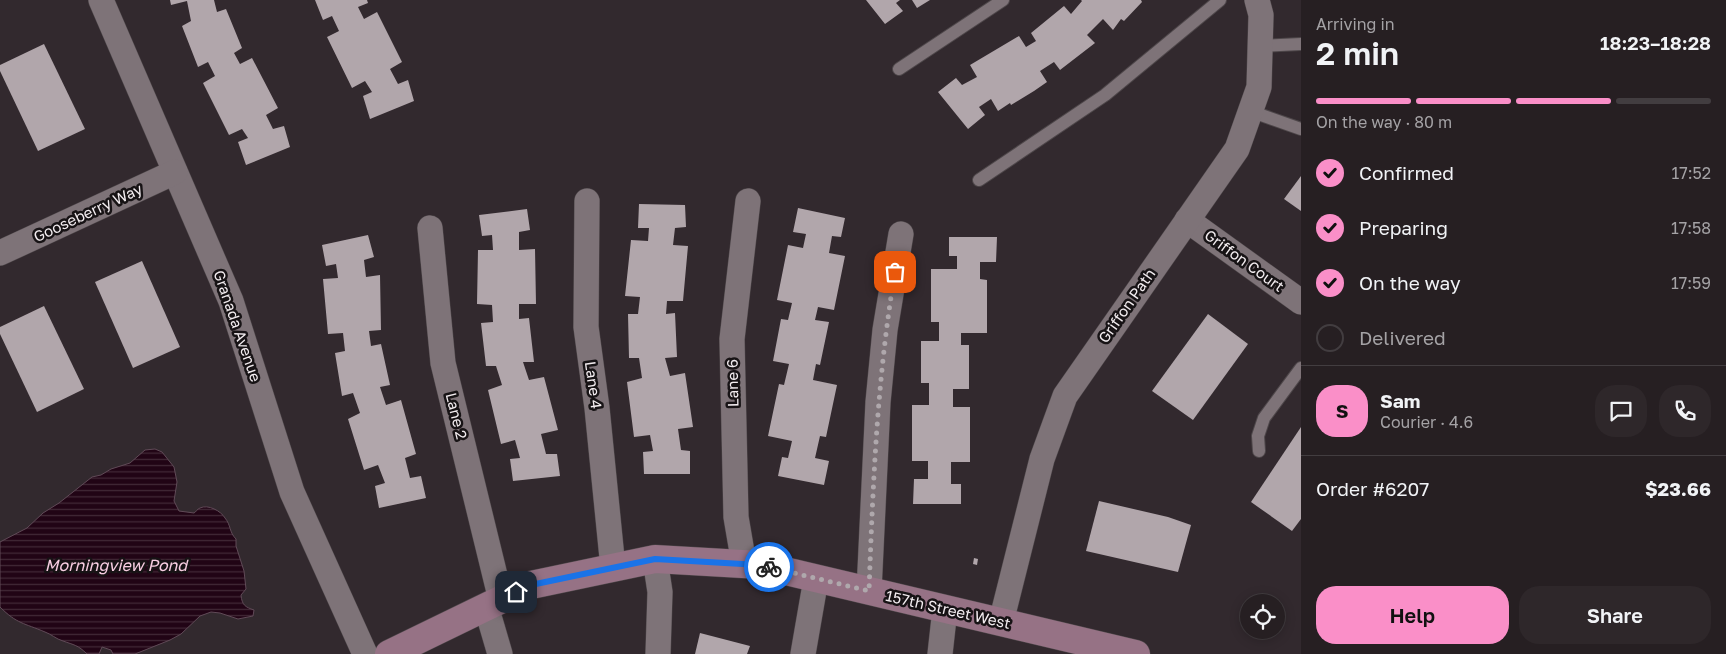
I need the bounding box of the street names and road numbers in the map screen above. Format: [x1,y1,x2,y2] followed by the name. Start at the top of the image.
[30,179,145,245] street label: Gooseberry Way
[1201,225,1288,295] street label: Griffon Court
[1094,265,1158,346] street label: Griffon Path
[210,267,266,384] street label: Granada Avenue
[723,359,741,407] street label: Lane 6
[582,360,606,410] street label: Lane 4
[442,391,471,441] street label: Lane 2
[884,586,1012,632] street label: 157th Street West

